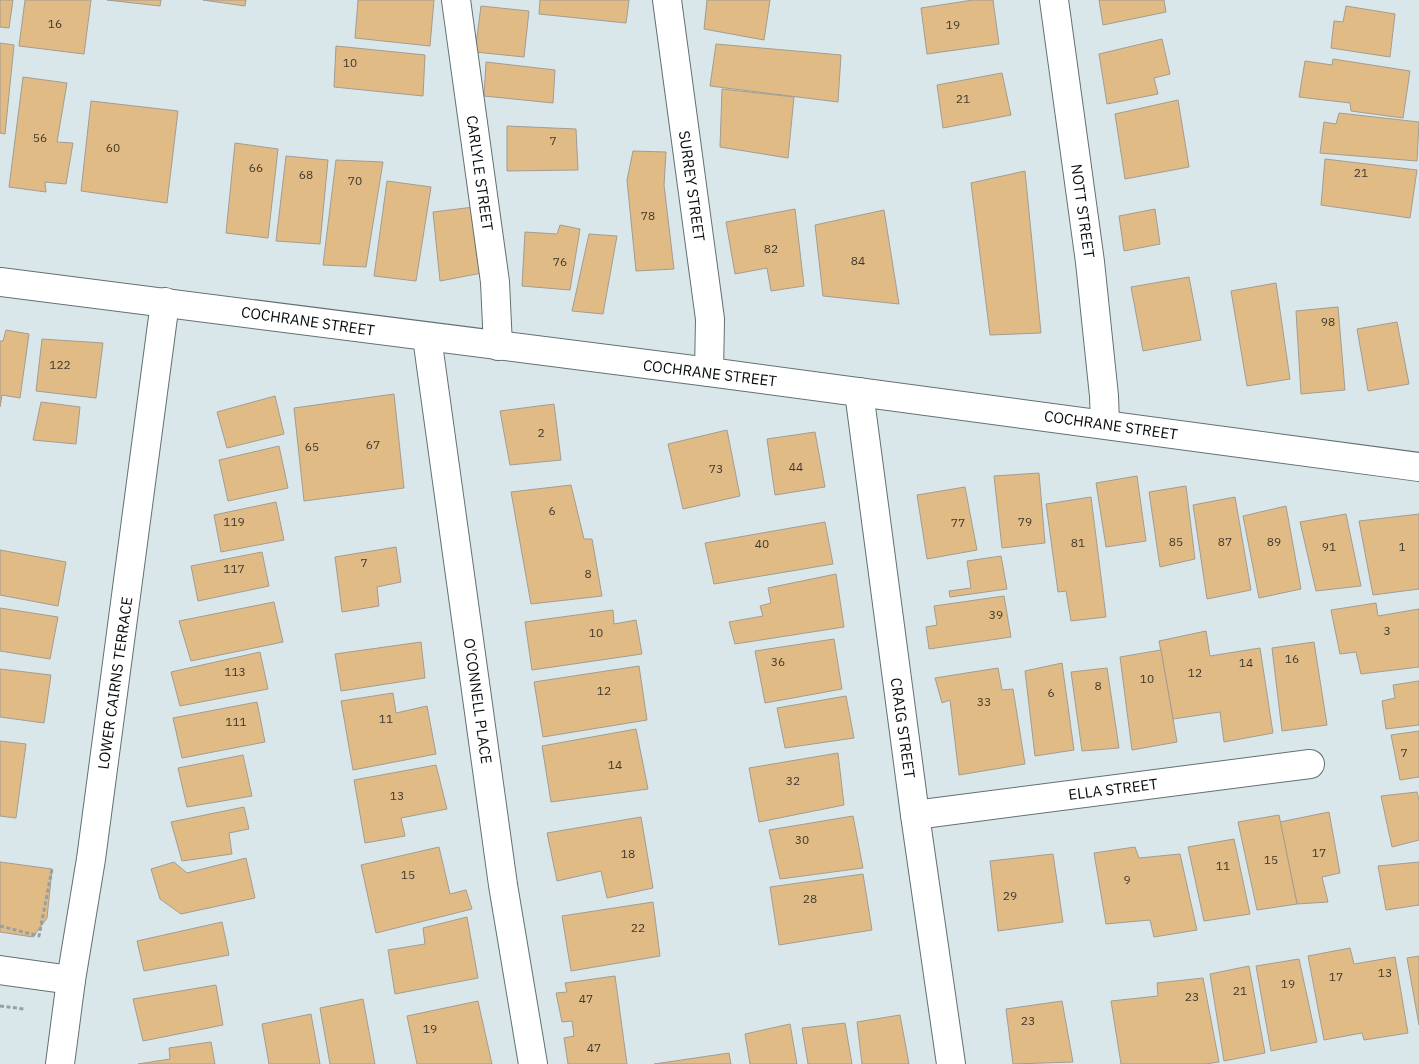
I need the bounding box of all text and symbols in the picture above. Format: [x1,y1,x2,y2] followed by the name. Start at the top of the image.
[48,16,62,31] house number: 16
[946,17,960,32] house number: 19
[343,55,357,70] house number: 10
[956,91,970,106] house number: 21
[462,114,498,232] street label: CARLYLE STREET
[675,129,709,243] street label: SURREY STREET
[33,130,47,145] house number: 56
[549,133,557,148] house number: 7
[106,140,120,155] house number: 60
[249,160,263,175] house number: 66
[1067,163,1099,260] street label: NOTT STREET
[1354,165,1368,180] house number: 21
[299,167,313,182] house number: 68
[348,173,362,188] house number: 70
[641,208,655,223] house number: 78
[764,241,778,256] house number: 82
[851,253,865,268] house number: 84
[553,254,567,269] house number: 76
[240,302,376,340] street label: COCHRANE STREET
[1321,314,1335,329] house number: 98
[642,355,778,391] street label: COCHRANE STREET
[49,357,71,372] house number: 122
[1043,406,1179,444] street label: COCHRANE STREET
[537,425,545,440] house number: 2
[366,437,380,452] house number: 67
[305,439,319,454] house number: 65
[789,459,803,474] house number: 44
[709,461,723,476] house number: 73
[548,503,556,518] house number: 6
[223,514,245,529] house number: 119
[1018,514,1032,529] house number: 79
[951,515,965,530] house number: 77
[1169,534,1183,549] house number: 85
[1218,534,1232,549] house number: 87
[1267,534,1281,549] house number: 89
[1071,535,1085,550] house number: 81
[755,536,769,551] house number: 40
[1322,539,1336,554] house number: 91
[1398,539,1406,554] house number: 1
[360,555,368,570] house number: 7
[223,561,245,576] house number: 117
[584,566,592,581] house number: 8
[93,595,137,771] street label: LOWER CAIRNS TERRACE
[989,607,1003,622] house number: 39
[1383,623,1391,638] house number: 3
[589,625,603,640] house number: 10
[460,637,496,765] street label: O'CONNELL PLACE
[1285,651,1299,666] house number: 16
[771,654,785,669] house number: 36
[1239,655,1253,670] house number: 14
[224,664,246,679] house number: 113
[1188,665,1202,680] house number: 12
[1140,671,1154,686] house number: 10
[887,677,920,780] street label: CRAIG STREET
[1094,678,1102,693] house number: 8
[597,683,611,698] house number: 12
[1047,685,1055,700] house number: 6
[977,694,991,709] house number: 33
[379,711,393,726] house number: 11
[225,714,247,729] house number: 111
[1400,745,1408,760] house number: 7
[608,757,622,772] house number: 14
[786,773,800,788] house number: 32
[1067,774,1159,804] street label: ELLA STREET
[390,788,404,803] house number: 13
[795,832,809,847] house number: 30
[1312,845,1326,860] house number: 17
[621,846,635,861] house number: 18
[1264,852,1278,867] house number: 15
[1216,858,1230,873] house number: 11
[401,867,415,882] house number: 15
[1123,872,1131,887] house number: 9
[1003,888,1017,903] house number: 29
[803,891,817,906] house number: 28
[631,920,645,935] house number: 22
[1378,965,1392,980] house number: 13
[1329,969,1343,984] house number: 17
[1281,976,1295,991] house number: 19
[1233,983,1247,998] house number: 21
[1185,989,1199,1004] house number: 23
[579,991,593,1006] house number: 47
[1021,1013,1035,1028] house number: 23
[423,1021,437,1036] house number: 19
[587,1040,601,1055] house number: 47

